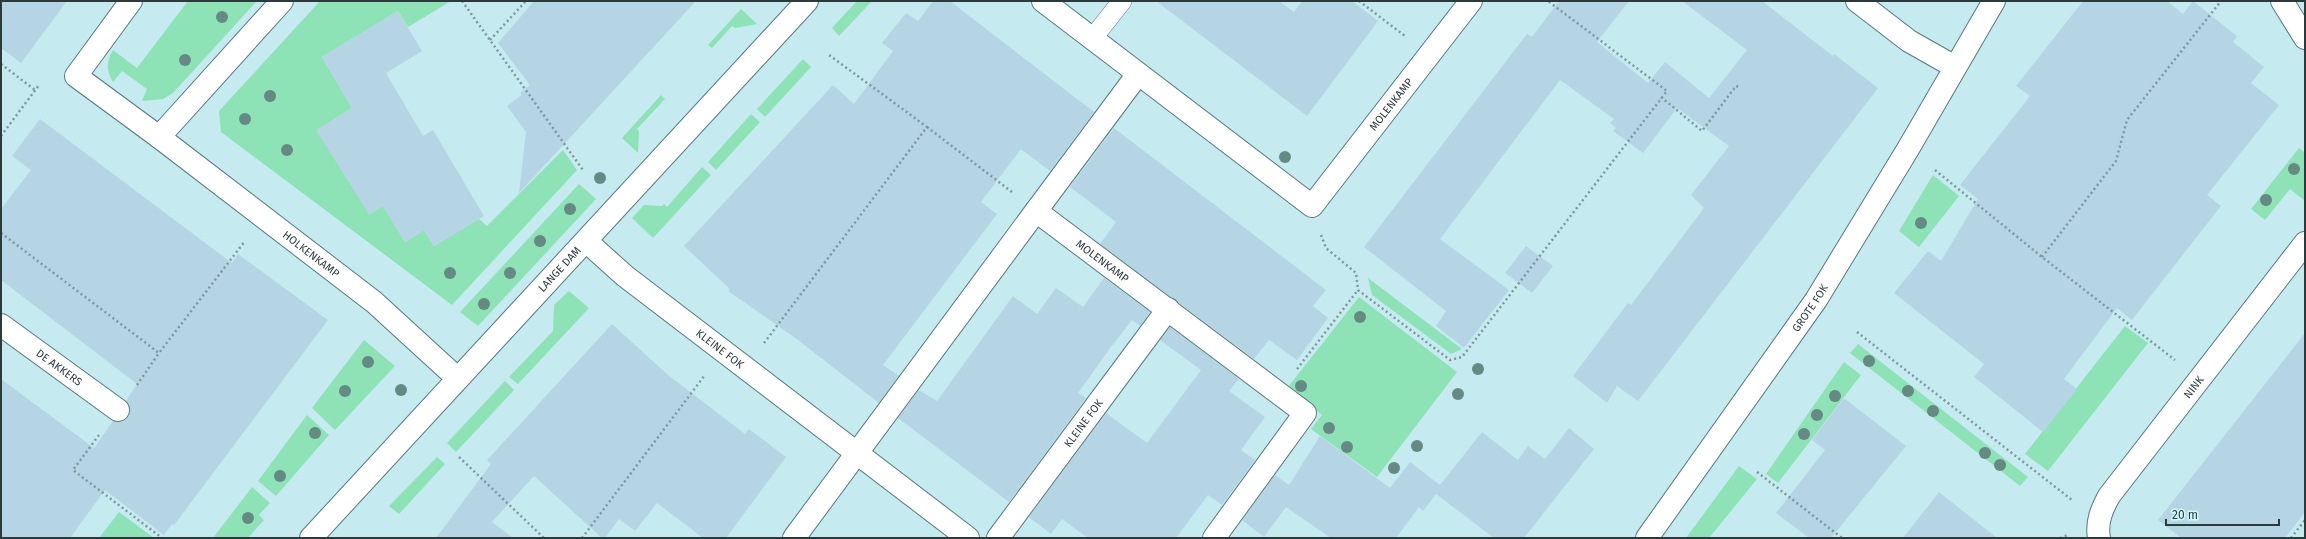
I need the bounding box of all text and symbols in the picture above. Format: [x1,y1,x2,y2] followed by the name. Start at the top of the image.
[1367,75,1416,133] street label: MOLENKAMP
[280,228,343,281] street label: HOLKENKAMP
[1073,237,1132,286] street label: MOLENKAMP
[536,244,584,295] street label: LANGE DAM
[1790,282,1831,334] street label: GROTE FOK
[693,327,747,372] street label: KLEINE FOK
[33,347,84,389] street label: DE AKKERS
[2181,373,2207,401] street label: NINK
[1062,396,1106,450] street label: KLEINE FOK
[2166,501,2279,527] scale bar
[2172,508,2198,522] text: 20 m

